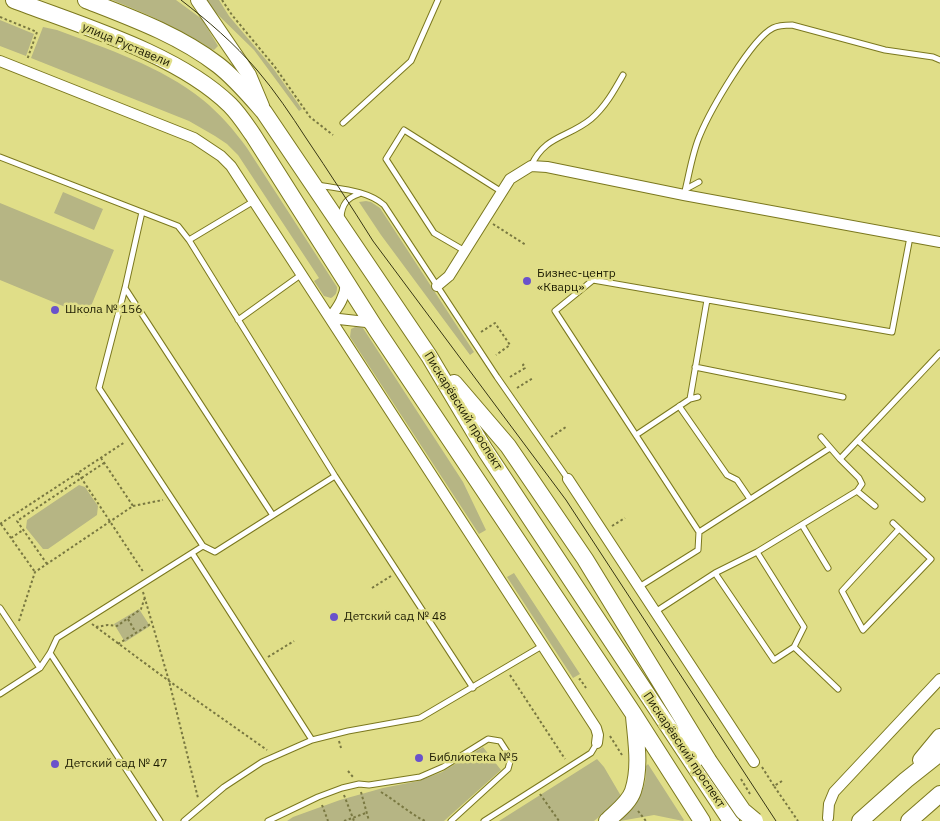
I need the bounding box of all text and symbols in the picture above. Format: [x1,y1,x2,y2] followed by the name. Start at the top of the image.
[80,20,172,70] street label: улица Руставели
[537,267,616,295] place label: Бизнес-центр «Кварц»
[521,275,533,287] marker: Бизнес-центр «Кварц»
[65,303,142,317] place label: Школа № 156
[49,304,61,316] marker: Школа № 156
[421,349,505,473] street label: Пискарёвский проспект
[344,610,446,624] place label: Детский сад № 48
[328,611,340,623] marker: Детский сад № 48
[640,689,728,811] street label: Пискарёвский проспект
[429,751,518,765] place label: Библиотека №5
[413,752,425,764] marker: Библиотека №5
[65,757,167,771] place label: Детский сад № 47
[49,758,61,770] marker: Детский сад № 47

